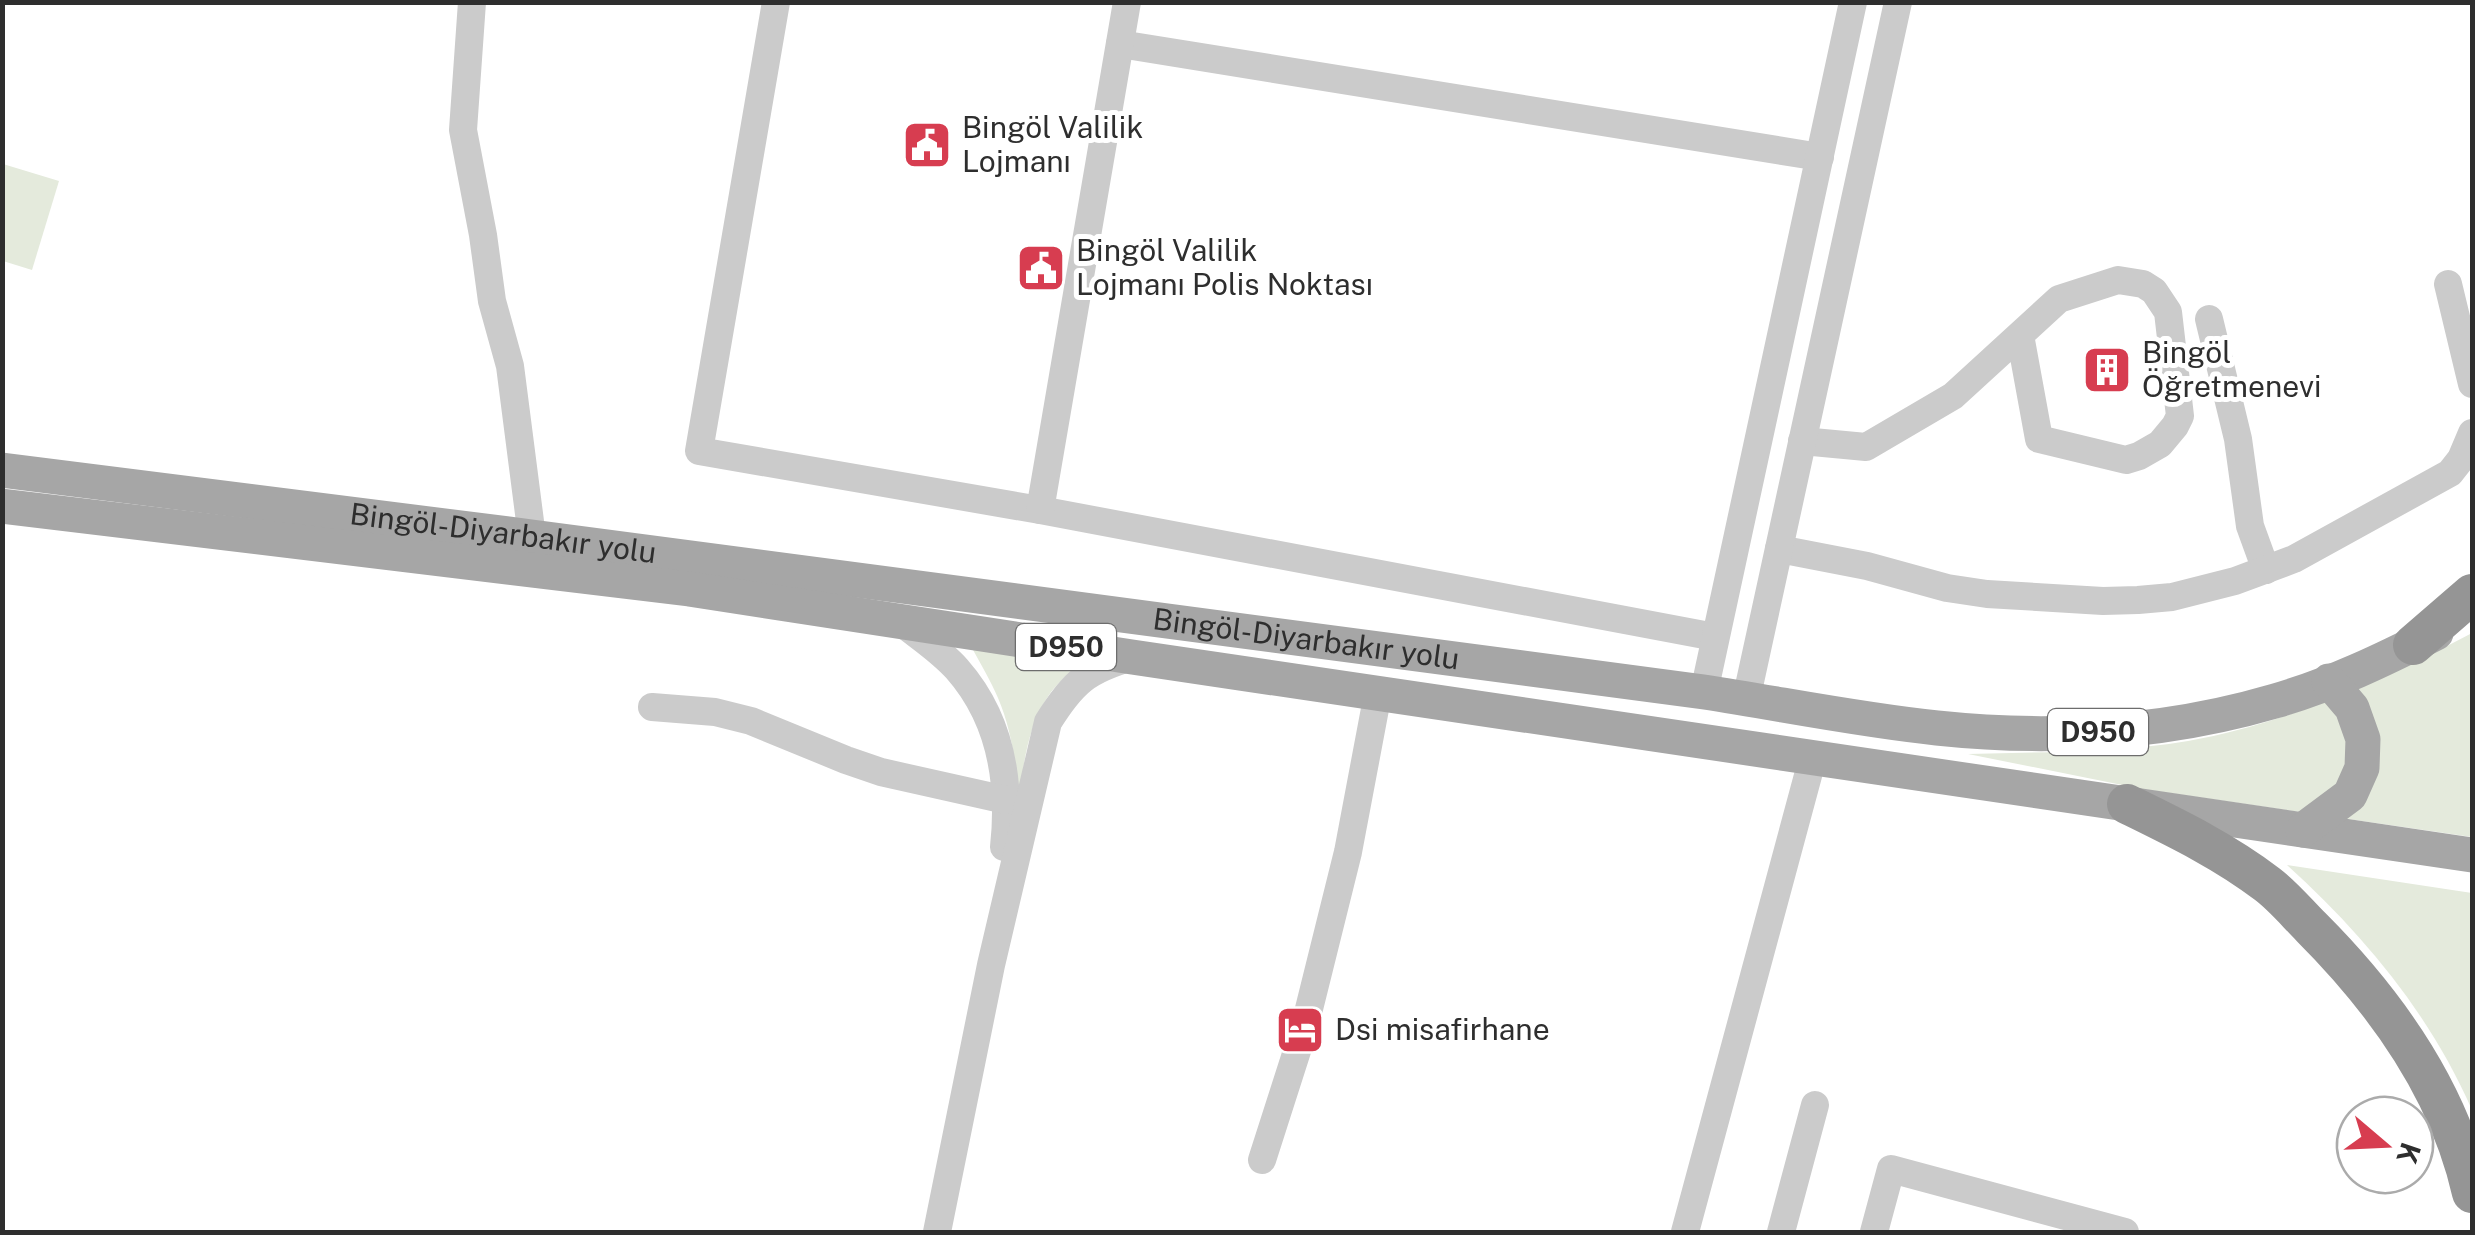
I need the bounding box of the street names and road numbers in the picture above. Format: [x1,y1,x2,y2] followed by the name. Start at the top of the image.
[348,495,658,570] street label: Bingöl-Diyarbakır yolu
[1151,600,1461,676] street label: Bingöl-Diyarbakır yolu
[1016,624,1116,670] road number: D950
[2048,709,2148,755] road number: D950

